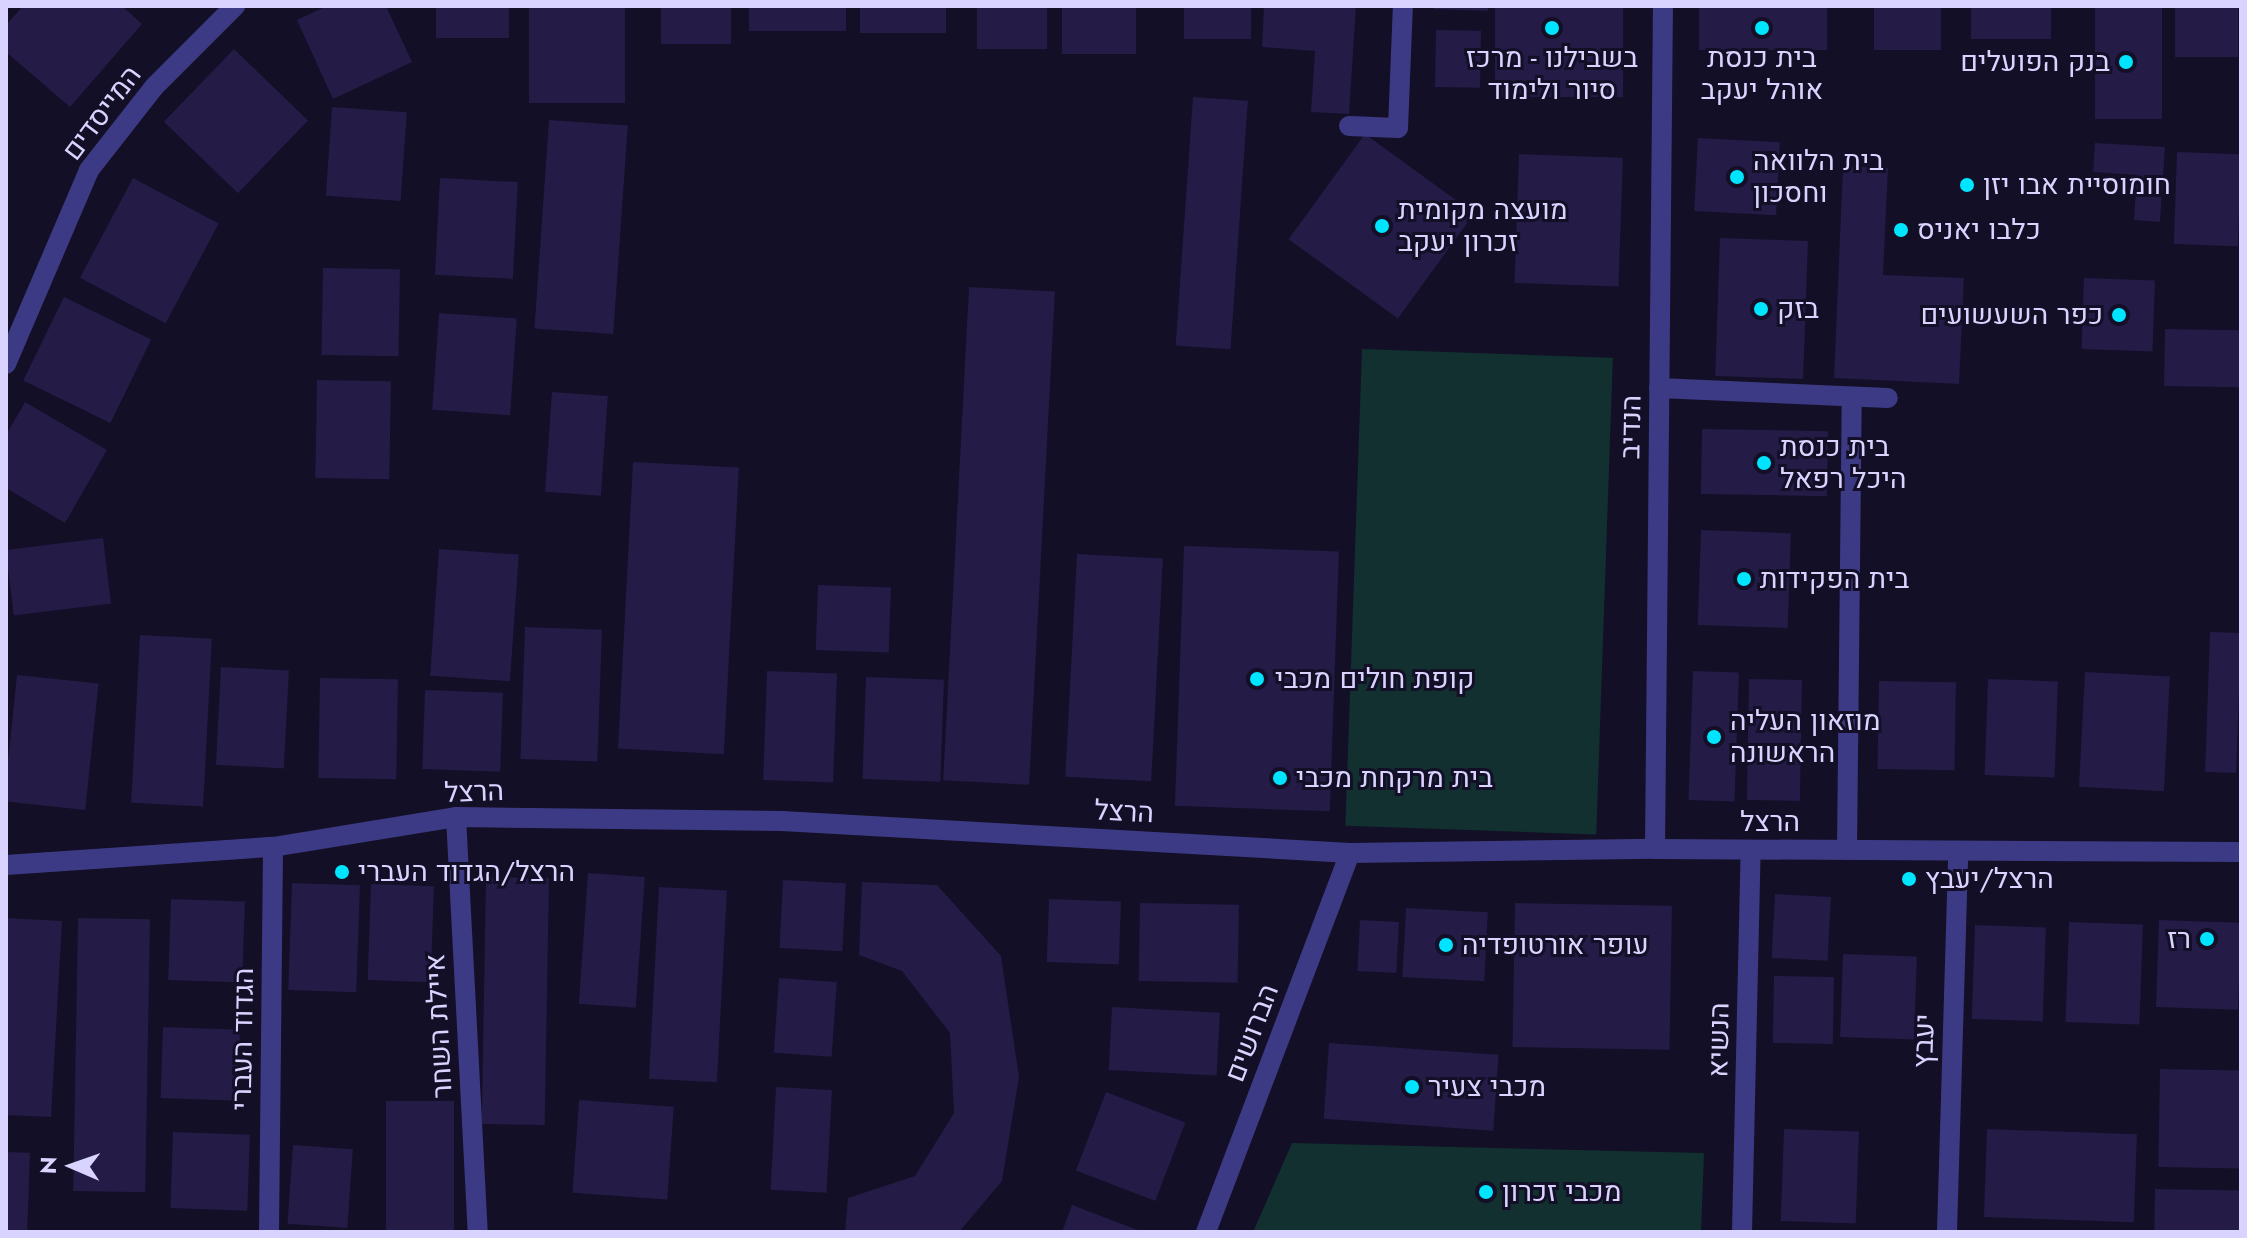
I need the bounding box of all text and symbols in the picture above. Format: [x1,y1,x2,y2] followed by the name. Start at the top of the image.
[1543,19,1561,37] marker: בשבילנו - מרכז סיור ולימוד
[1753,19,1771,37] marker: בית כנסת אוהל יעקב
[1466,41,1638,107] place label: בשבילנו - מרכז סיור ולימוד
[1701,41,1823,107] place label: בית כנסת אוהל יעקב
[1960,45,2110,79] place label: בנק הפועלים
[2117,53,2135,71] marker: בנק הפועלים
[56,59,148,167] street label: המייסדים
[1753,144,1884,210] place label: בית הלוואה וחסכון
[1728,168,1746,186] marker: בית הלוואה וחסכון
[1983,168,2171,202] place label: חומוסיית אבו יזן
[1958,176,1976,194] marker: חומוסיית אבו יזן
[1398,193,1567,259] place label: מועצה מקומית זכרון יעקב
[1917,213,2041,247] place label: כלבו יאניס
[1373,217,1391,235] marker: מועצה מקומית זכרון יעקב
[1892,221,1910,239] marker: כלבו יאניס
[1777,292,1819,326] place label: בזק
[1920,298,2103,332] place label: כפר השעשועים
[1752,300,1770,318] marker: בזק
[2110,306,2128,324] marker: כפר השעשועים
[1614,395,1648,459] street label: הנדיב
[1780,430,1906,496] place label: בית כנסת היכל רפאל
[1755,454,1773,472] marker: בית כנסת היכל רפאל
[1760,562,1909,596] place label: בית הפקידות
[1735,570,1753,588] marker: בית הפקידות
[1275,662,1474,696] place label: קופת חולים מכבי
[1246,668,1268,690] marker: קופת חולים מכבי
[1730,704,1881,770] place label: מוזאון העליה הראשונה
[1705,728,1723,746] marker: מוזאון העליה הראשונה
[1296,761,1493,795] place label: בית מרקחת מכבי
[1271,769,1289,787] marker: בית מרקחת מכבי
[443,774,505,810] street label: הרצל
[1093,794,1155,830] street label: הרצל
[1740,805,1800,839] street label: הרצל
[358,855,575,889] place label: הרצל/הגדוד העברי
[1925,862,2054,896] place label: הרצל/יעבץ
[333,863,351,881] marker: הרצל/הגדוד העברי
[1900,870,1918,888] marker: הרצל/יעבץ
[2167,922,2191,956] place label: רז
[1462,928,1649,962] place label: עופר אורטופדיה
[2198,930,2216,948] marker: רז
[1437,936,1455,954] marker: עופר אורטופדיה
[418,953,460,1099] street label: איילת השחר
[225,967,261,1111] street label: הגדוד העברי
[1218,980,1286,1086] street label: הברושים
[1702,1002,1736,1078] street label: הנשיא
[1906,1013,1942,1069] street label: יעבץ
[1428,1070,1546,1104] place label: מכבי צעיר
[1403,1078,1421,1096] marker: מכבי צעיר
[32,1126,112,1206] north arrow
[32,1156,64,1174] text: N
[1502,1175,1621,1209] place label: מכבי זכרון
[1477,1183,1495,1201] marker: מכבי זכרון

